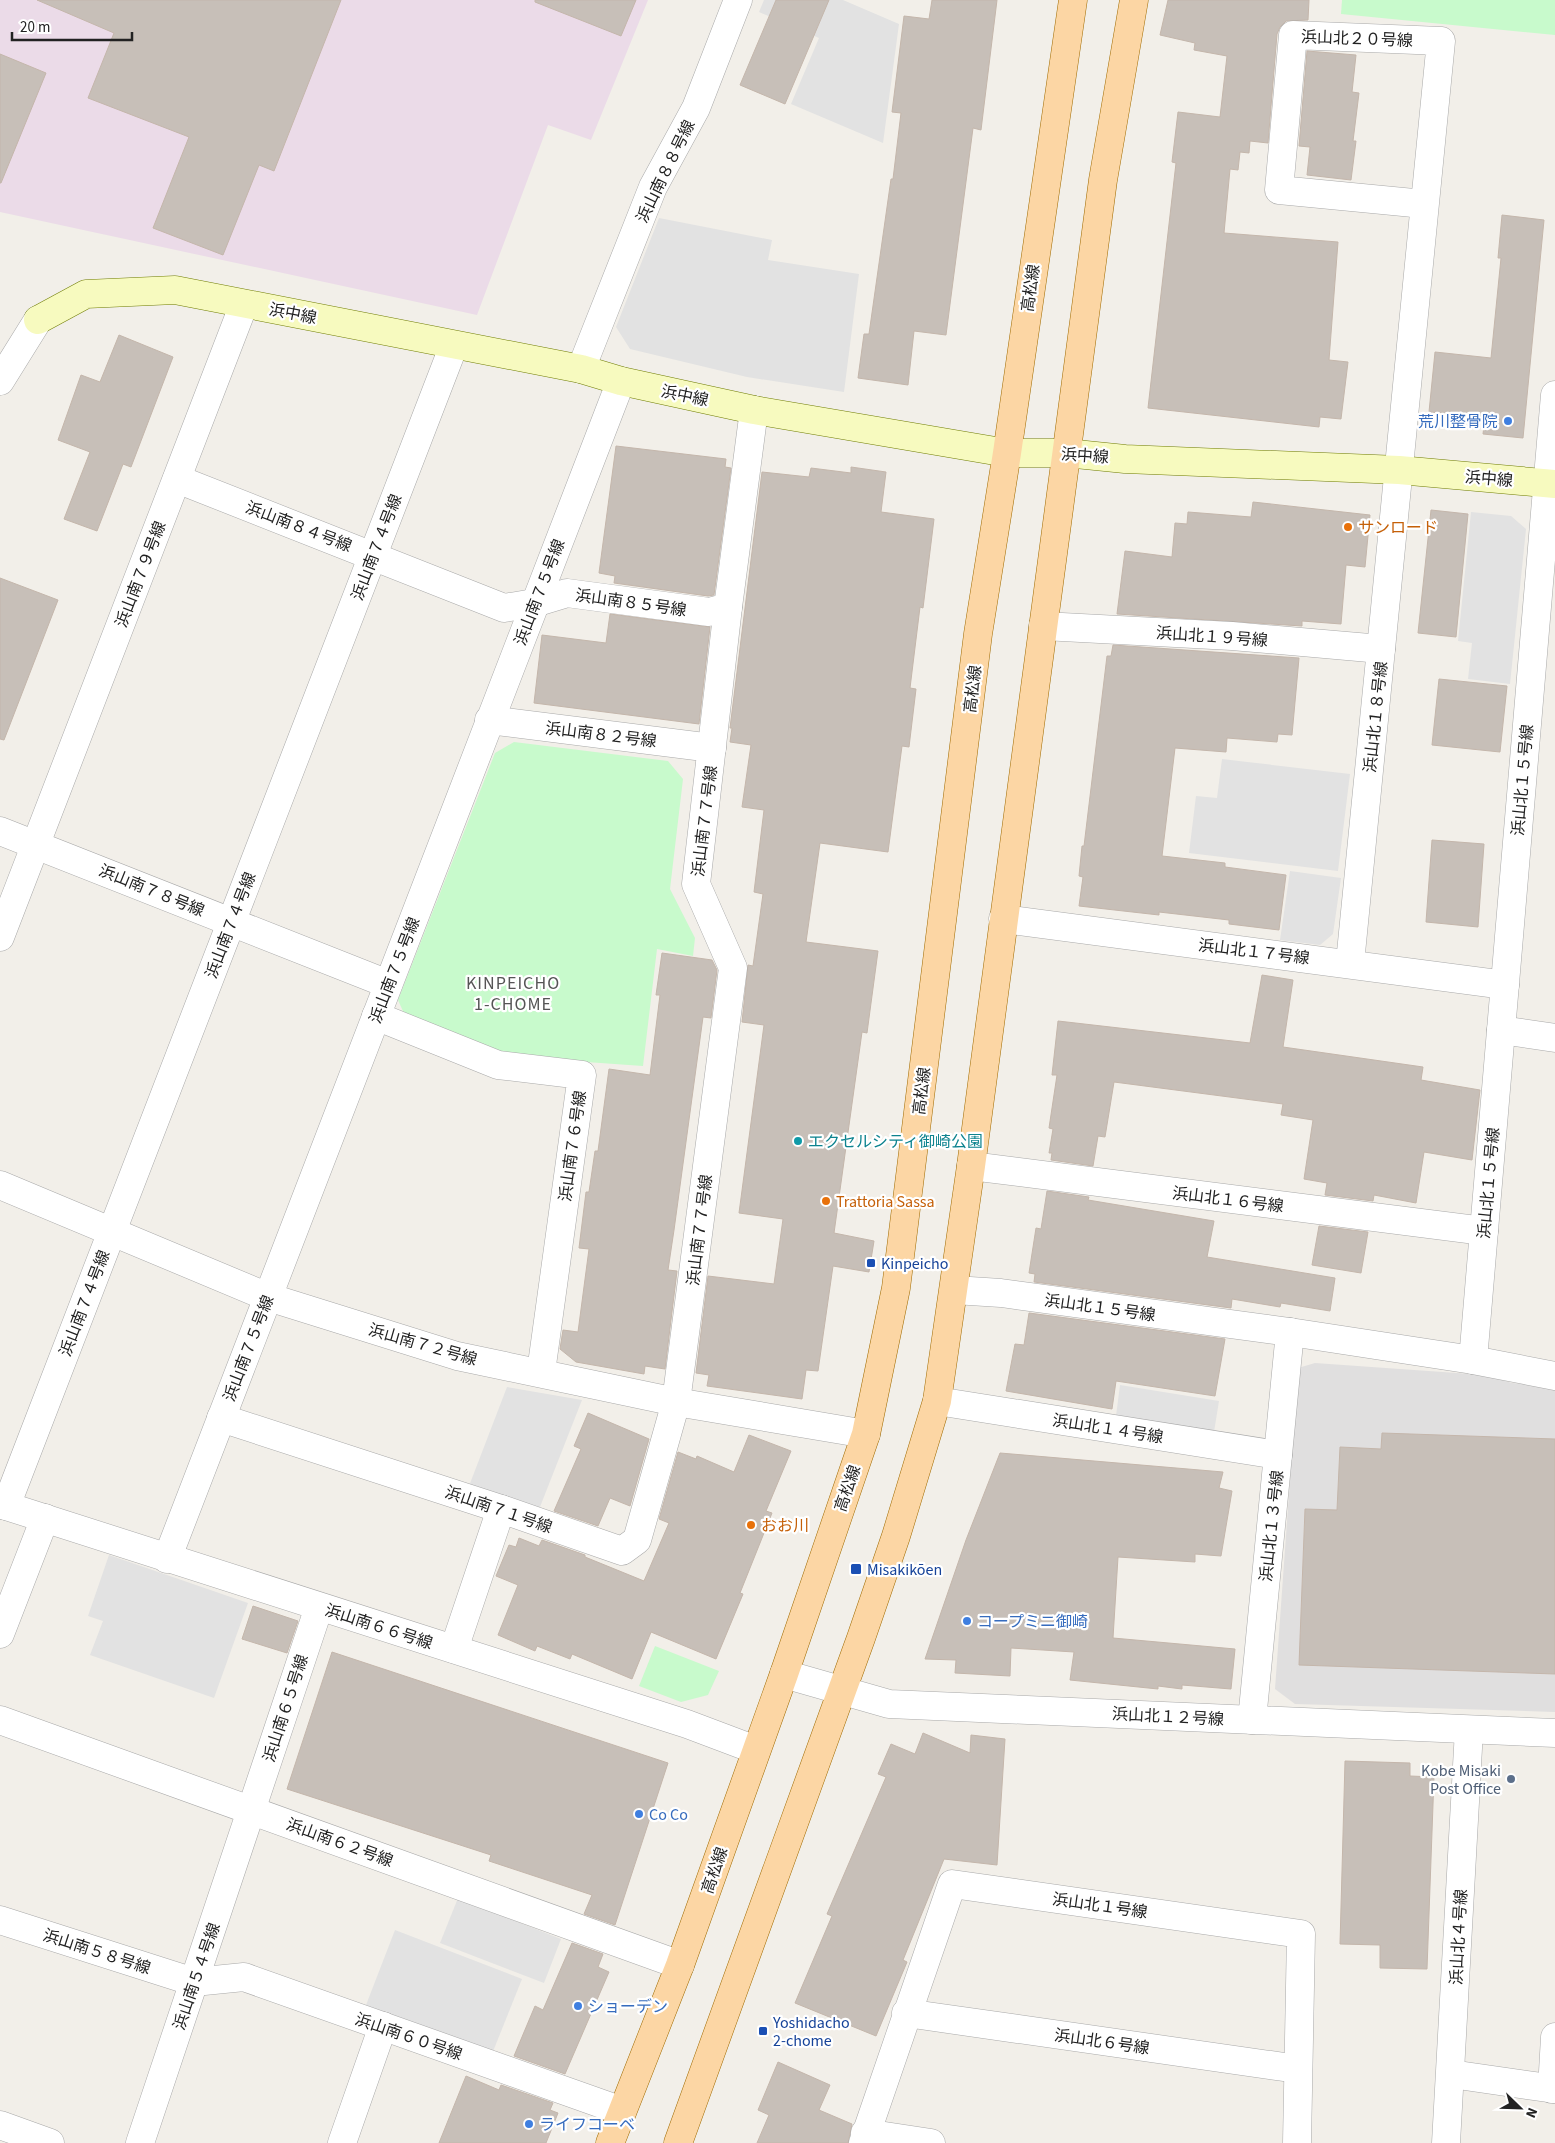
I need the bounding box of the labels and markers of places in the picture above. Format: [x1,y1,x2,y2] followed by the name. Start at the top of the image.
[1418,411,1498,433] place label: 荒川整骨院
[1502,415,1514,427] marker: 荒川整骨院
[1358,517,1438,539] place label: サンロード
[1342,521,1354,533] marker: サンロード
[808,1131,983,1153] place label: エクセルシティ御崎公園
[792,1135,804,1147] marker: エクセルシティ御崎公園
[836,1191,935,1213] place label: Trattoria Sassa
[820,1195,832,1207] marker: Trattoria Sassa
[881,1253,948,1275] place label: Kinpeicho
[865,1257,877,1269] marker: Kinpeicho
[761,1515,809,1537] place label: おお川
[745,1519,757,1531] marker: おお川
[867,1559,942,1581] place label: Misakikōen
[849,1562,863,1576] marker: Misakikōen
[977,1611,1088,1633] place label: コープミニ御崎
[961,1615,973,1627] marker: コープミニ御崎
[1421,1760,1501,1800] place label: Kobe Misaki Post Office
[1505,1773,1517,1785] marker: Kobe Misaki Post Office
[649,1804,688,1826] place label: Co Co
[633,1808,645,1820] marker: Co Co
[588,1996,668,2018] place label: ショーデン
[572,2000,584,2012] marker: ショーデン
[772,2012,850,2052] place label: Yoshidacho 2-chome
[757,2025,769,2037] marker: Yoshidacho 2-chome
[539,2114,635,2136] place label: ライフコーベ
[523,2118,535,2130] marker: ライフコーベ

